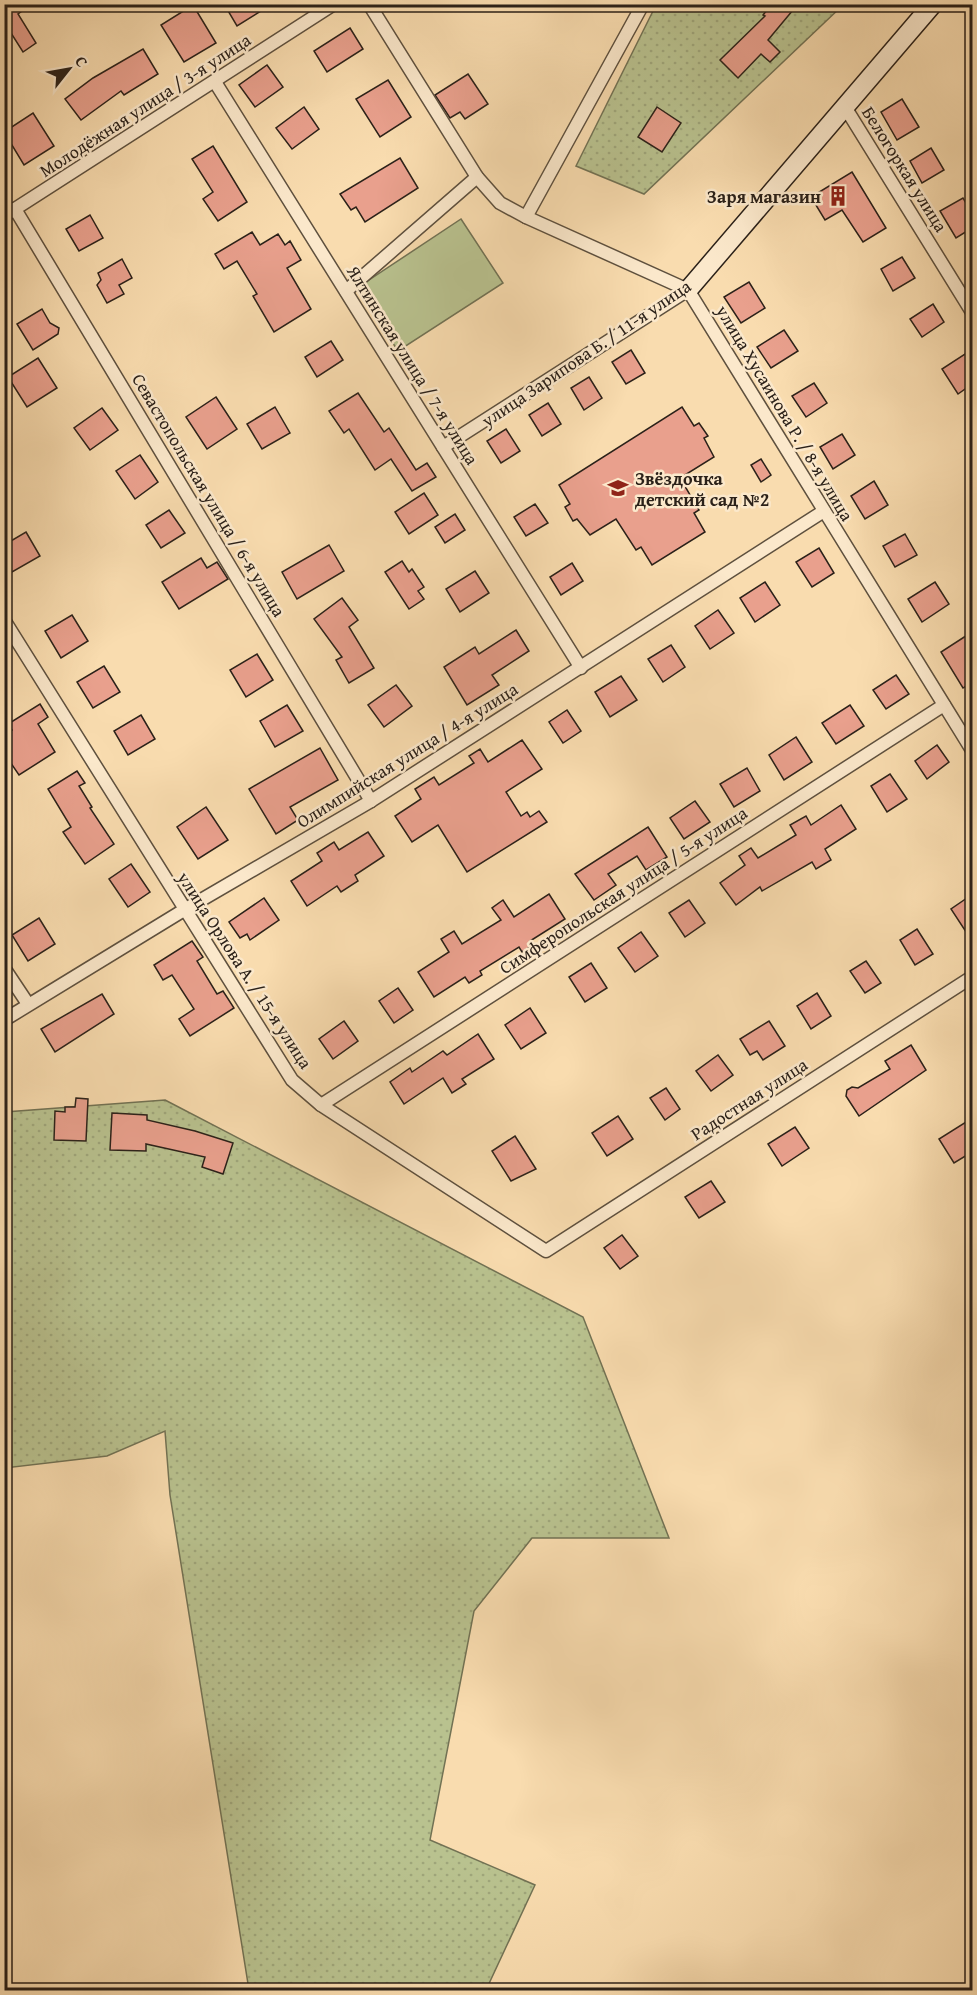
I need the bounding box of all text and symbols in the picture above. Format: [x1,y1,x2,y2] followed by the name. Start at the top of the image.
[34,26,256,184] street label: Молодёжная улица / 3-я улица
[39,39,99,99] north arrow
[69,51,94,71] text: С
[855,101,955,238] street label: Белогоркая улица
[707,183,821,210] place label: Заря магазин
[826,184,850,208] building icon: Заря магазин
[340,259,486,470] street label: Ялтинская улица / 7-я улица
[475,272,697,434] street label: улица Зарипова Б. / 11-я улица
[709,299,861,527] street label: улица Хусаинова Р. / 8-я улица
[125,368,293,622] street label: Севастопольская улица / 6-я улица
[635,465,769,513] place label: Звёздочка детский сад №2
[606,476,630,500] school or university icon: Звёздочка детский сад №2
[291,675,523,834] street label: Олимпийская улица / 4-я улица
[494,799,753,981] street label: Симферопольская улица / 5-я улица
[170,865,319,1074] street label: улица Орлова А. / 15-я улица
[685,1051,813,1147] street label: Радостная улица

